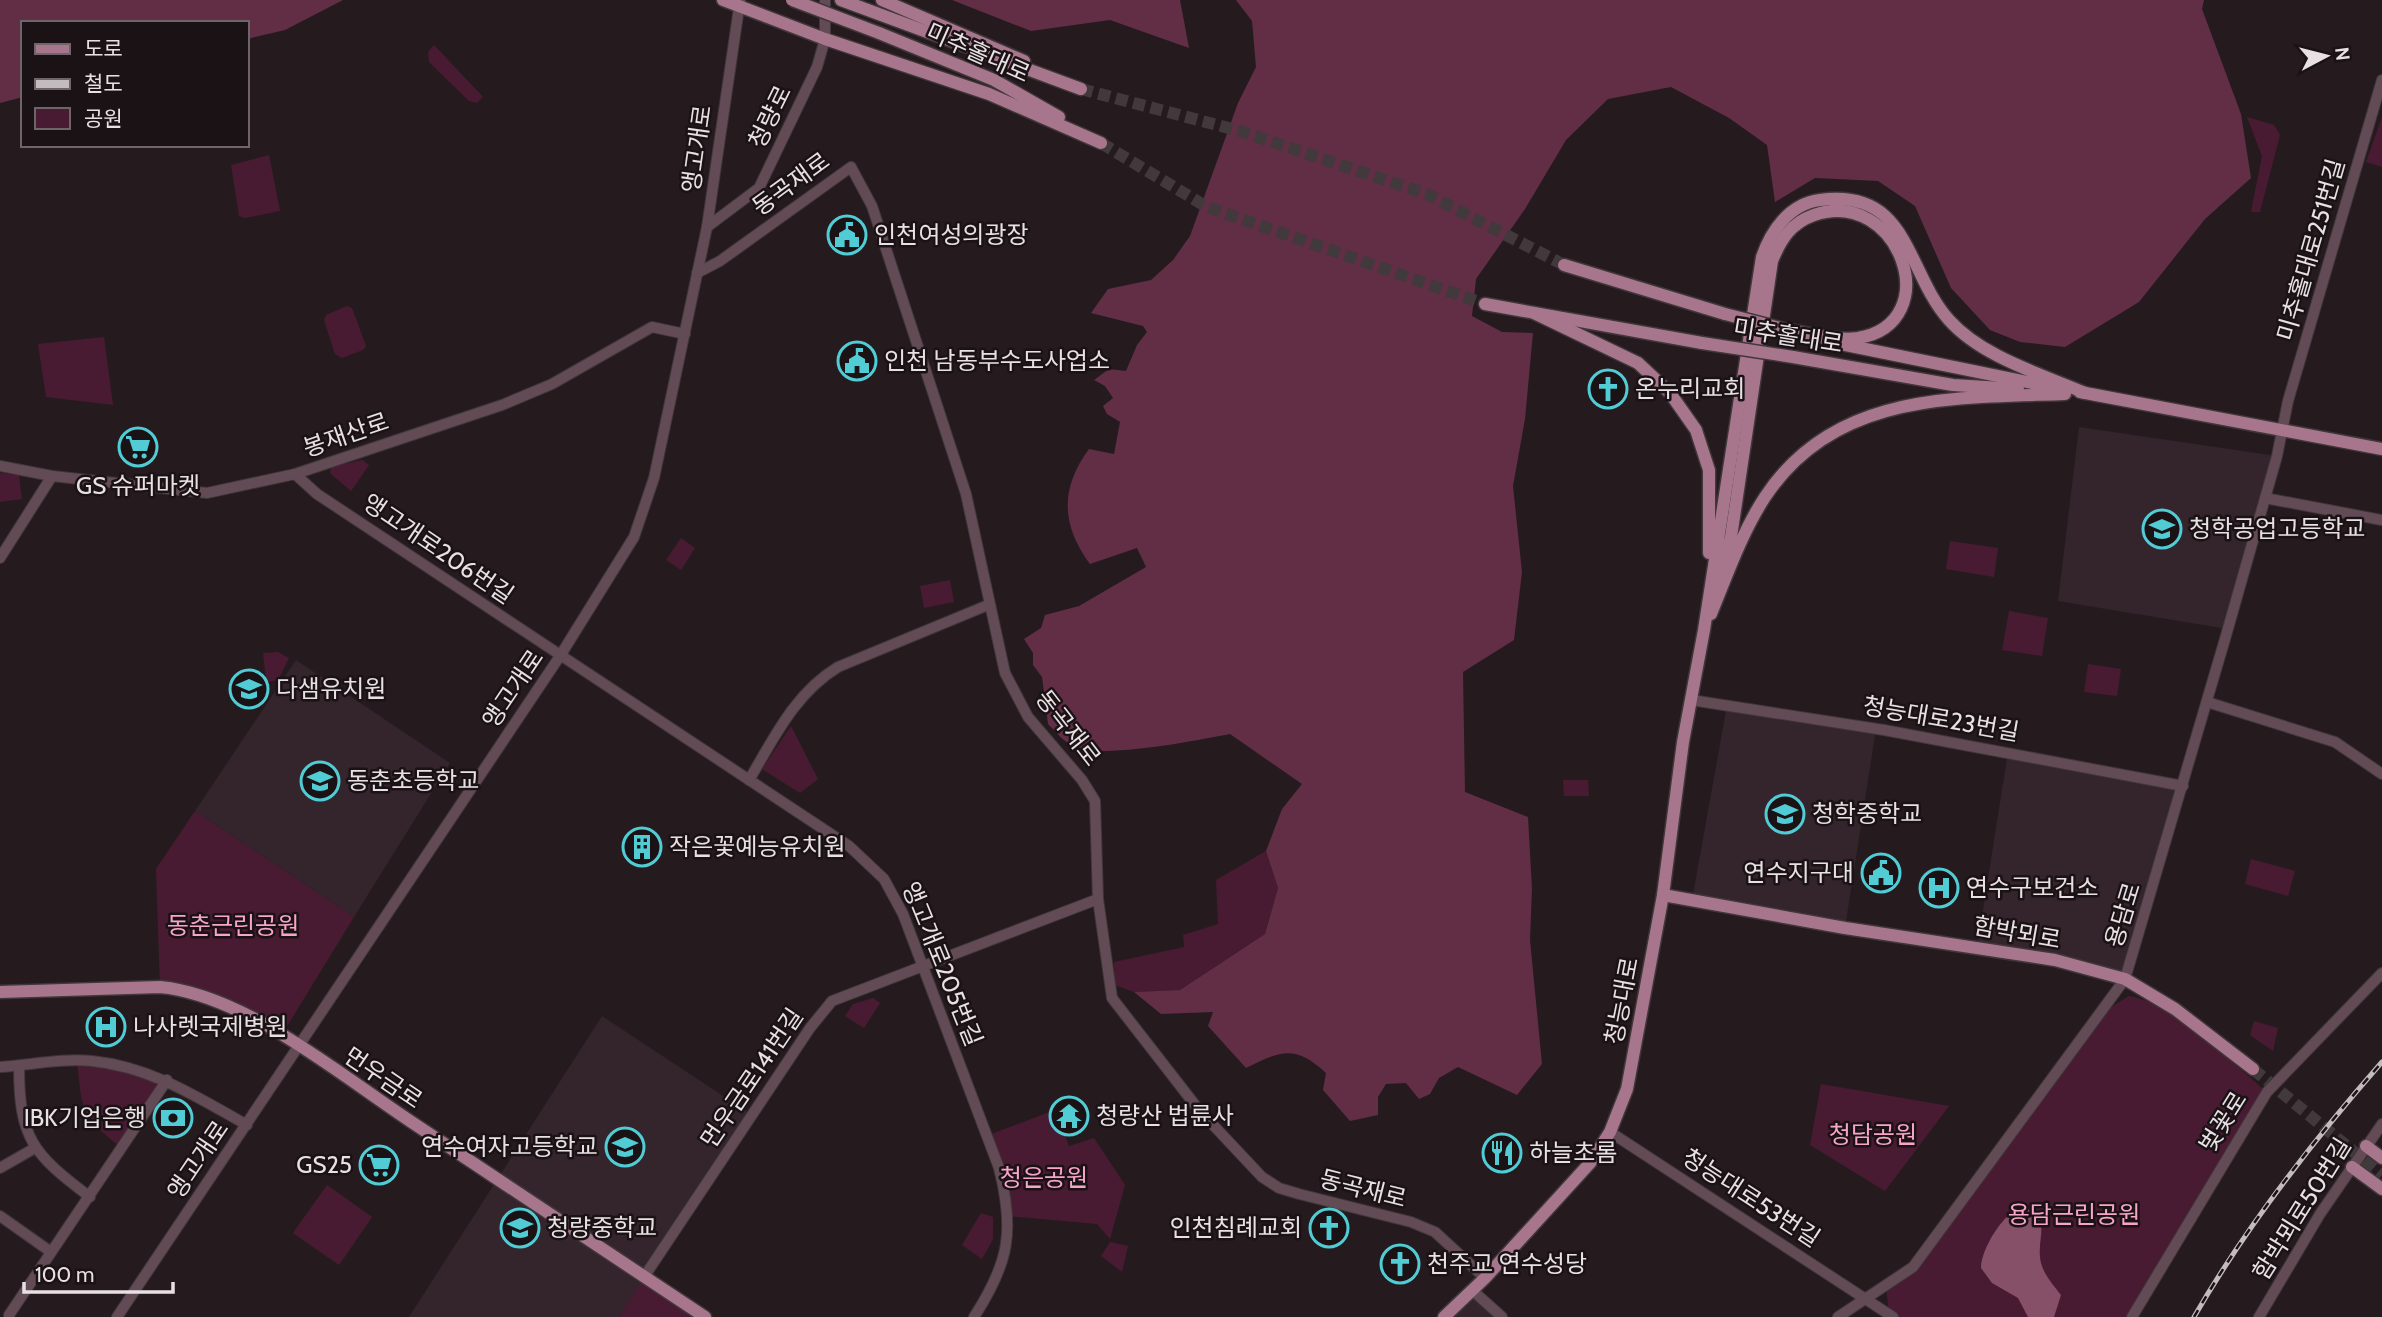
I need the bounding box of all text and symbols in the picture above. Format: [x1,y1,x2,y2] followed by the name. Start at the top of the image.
[922,17,1035,88] street label: 미추홀대로
[21,21,248,147] legend
[2291,21,2361,91] north arrow
[84,36,123,61] text: 도로
[2330,46,2355,62] text: N
[84,71,123,96] text: 철도
[742,81,797,153] street label: 청량로
[676,103,717,195] street label: 앵고개로
[84,106,123,131] text: 공원
[746,146,835,221] street label: 동곡재로
[2271,156,2350,344] street label: 미추홀대로251번길
[826,214,868,256] public building icon: 인천여성의광장
[874,220,1029,249] place label: 인천여성의광장
[1731,313,1845,358] street label: 미추홀대로
[836,340,878,382] public building icon: 인천 남동부수도사업소
[884,346,1110,375] place label: 인천 남동부수도사업소
[1587,368,1629,410] church icon: 온누리교회
[1635,374,1745,403] place label: 온누리교회
[299,406,392,463] street label: 봉재산로
[117,426,159,468] supermarket icon: GS 슈퍼마켓
[76,471,200,500] place label: GS 슈퍼마켓
[357,488,519,610] street label: 앵고개로206번길
[2141,508,2183,550] school or university icon: 청학공업고등학교
[2189,514,2366,543] place label: 청학공업고등학교
[476,644,549,733] street label: 앵고개로
[228,668,270,710] school or university icon: 다샘유치원
[276,674,386,703] place label: 다샘유치원
[1030,684,1107,771] street label: 동곡재로
[1861,691,2021,747] street label: 청능대로23번길
[299,760,341,802] school or university icon: 동춘초등학교
[347,766,479,795] place label: 동춘초등학교
[1764,793,1806,835] school or university icon: 청학중학교
[1812,799,1922,828] place label: 청학중학교
[621,826,663,868] building icon: 작은꽃예능유치원
[669,832,846,861] place label: 작은꽃예능유치원
[1860,852,1902,894] public building icon: 연수지구대
[1744,858,1854,887] place label: 연수지구대
[1918,867,1960,909] hospital icon: 연수구보건소
[1966,873,2098,902] place label: 연수구보건소
[896,877,989,1050] street label: 앵고개로205번길
[2099,879,2146,951] street label: 용담로
[167,911,299,940] park label: 동춘근린공원
[1971,911,2063,954] street label: 함박뫼로
[1599,955,1644,1047] street label: 청능대로
[694,1002,809,1153] street label: 먼우금로141번길
[85,1006,127,1048] hospital icon: 나사렛국제병원
[133,1012,288,1041] place label: 나사렛국제병원
[339,1041,428,1114] street label: 먼우금로
[2193,1086,2252,1158] street label: 벚꽃로
[1048,1095,1090,1137] temple icon: 청량산 법륜사
[152,1097,194,1139] bank icon: IBK기업은행
[1096,1101,1234,1130] place label: 청량산 법륜사
[24,1103,146,1132] place label: IBK기업은행
[161,1115,234,1204] street label: 앵고개로
[1829,1120,1917,1149] park label: 청담공원
[604,1126,646,1168] school or university icon: 연수여자고등학교
[421,1132,598,1161] place label: 연수여자고등학교
[1481,1132,1523,1174] restaurant icon: 하늘초롬
[2246,1132,2357,1285] street label: 함박뫼로50번길
[1529,1138,1617,1167] place label: 하늘초롬
[1677,1142,1826,1253] street label: 청능대로53번길
[358,1144,400,1186] supermarket icon: GS25
[296,1150,352,1179] place label: GS25
[1000,1163,1088,1192] park label: 청은공원
[1317,1164,1409,1213] street label: 동곡재로
[2008,1200,2140,1229] park label: 용담근린공원
[499,1207,541,1249] school or university icon: 청량중학교
[1308,1207,1350,1249] church icon: 인천침례교회
[547,1213,657,1242] place label: 청량중학교
[1170,1213,1302,1242] place label: 인천침례교회
[1379,1243,1421,1285] church icon: 천주교 연수성당
[1427,1249,1587,1278] place label: 천주교 연수성당
[24,1250,173,1294] scale bar
[35,1262,94,1287] text: 100 m

